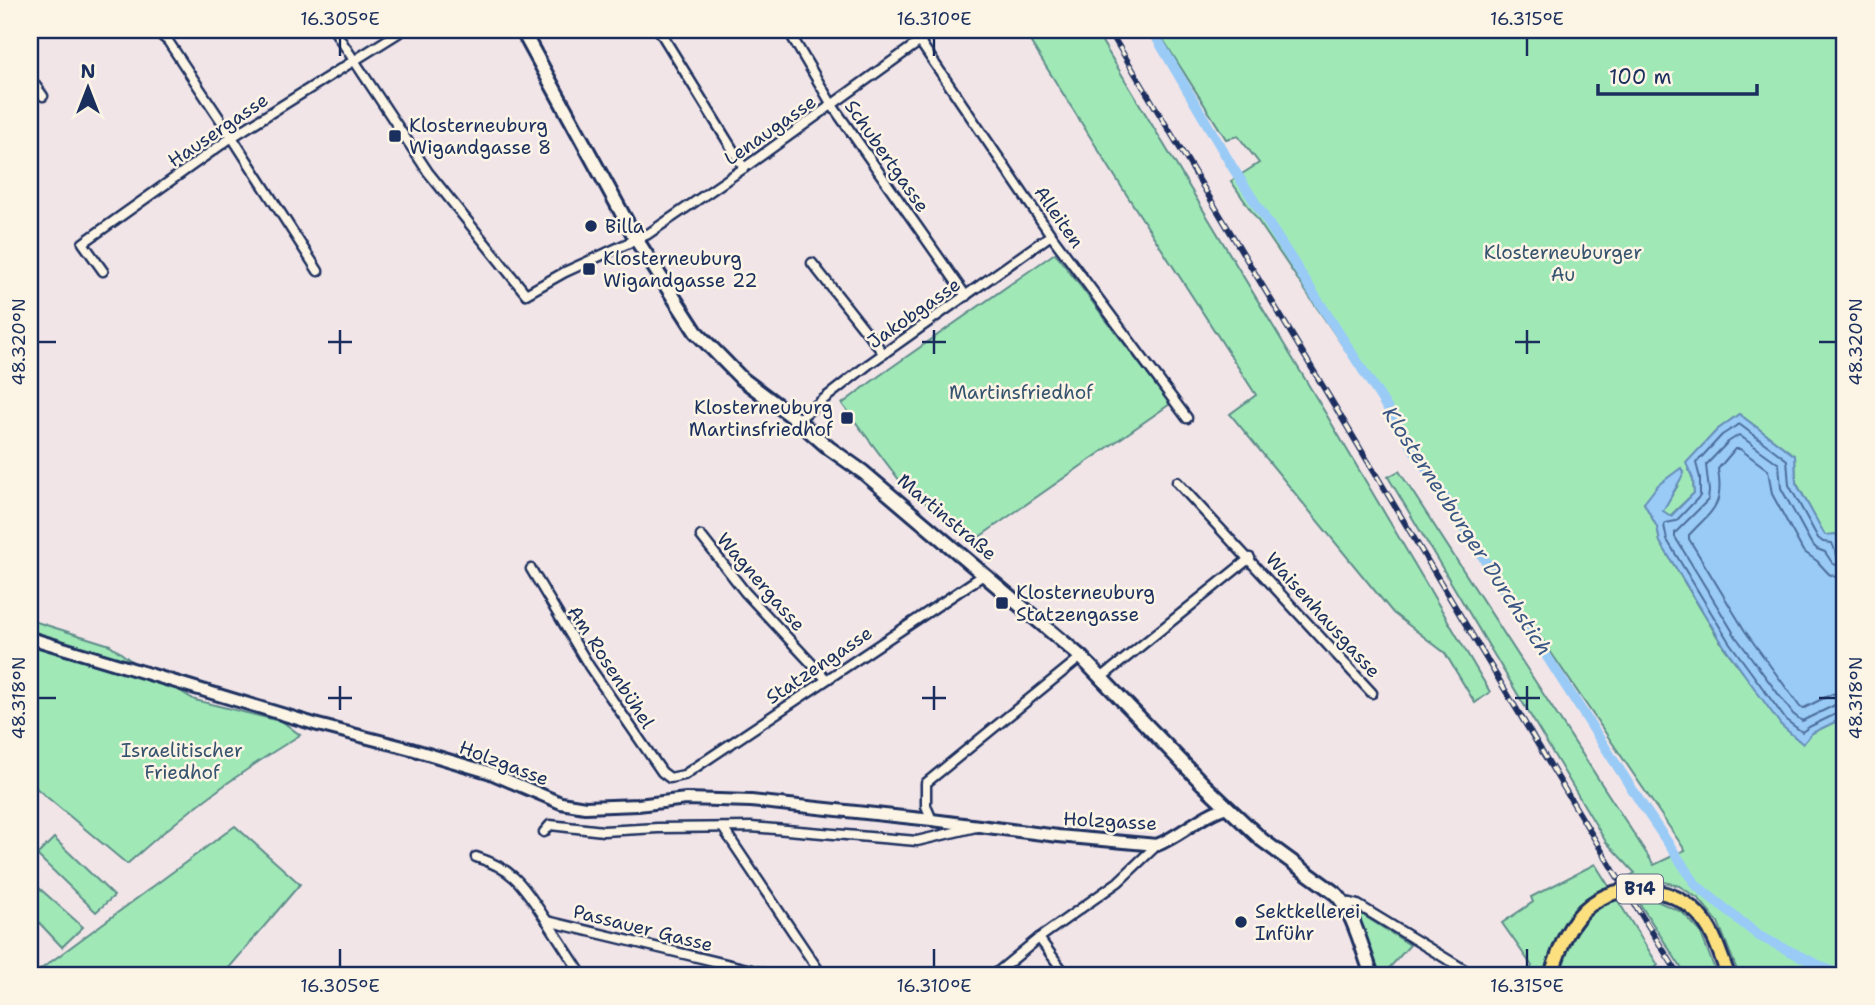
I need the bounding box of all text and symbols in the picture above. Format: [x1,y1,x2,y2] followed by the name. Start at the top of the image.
[300,7,380,31] text: 16.305°E
[896,7,972,31] text: 16.310°E
[1490,7,1564,31] text: 16.315°E
[52,52,122,122] north arrow
[1598,52,1758,96] scale bar
[80,59,96,84] text: N
[1609,63,1672,91] text: 100 m
[163,87,273,173] street label: Hausergasse
[719,89,821,171] street label: Lenaugasse
[839,95,935,217] street label: Schubertgasse
[409,113,551,160] place label: Klosterneuburg Wigandgasse 8
[387,128,403,144] marker: Klosterneuburg Wigandgasse 8
[1029,181,1089,253] street label: Alleiten
[605,214,645,239] place label: Billa
[583,218,599,234] marker: Billa
[1484,240,1642,287] park label: Klosterneuburger Au
[603,246,758,293] place label: Klosterneuburg Wigandgasse 22
[581,261,597,277] marker: Klosterneuburg Wigandgasse 22
[863,272,965,354] street label: Jakobgasse
[7,298,31,386] text: 48.320°N
[1844,298,1868,386] text: 48.320°N
[949,380,1094,405] park label: Martinsfriedhof
[689,395,834,442] place label: Klosterneuburg Martinsfriedhof
[1376,401,1558,661] water label: Klosterneuburger Durchstich
[839,410,855,426] marker: Klosterneuburg Martinsfriedhof
[892,468,1002,566] street label: Martinstraße
[711,527,811,637] street label: Wagnergasse
[1260,547,1386,683] street label: Waisenhausgasse
[1016,580,1155,627] place label: Klosterneuburg Statzengasse
[994,595,1010,611] marker: Klosterneuburg Statzengasse
[562,601,660,733] street label: Am Rosenbühel
[761,620,877,710] street label: Statzengasse
[7,657,31,739] text: 48.318°N
[1844,657,1868,739] text: 48.318°N
[456,734,552,792] street label: Holzgasse
[121,738,243,785] park label: Israelitischer Friedhof
[1062,806,1158,836] street label: Holzgasse
[1617,874,1663,904] road number: B14
[570,899,716,957] street label: Passauer Gasse
[1255,899,1361,946] place label: Sektkellerei Inführ
[1233,914,1249,930] marker: Sektkellerei Inführ
[300,974,380,998] text: 16.305°E
[896,974,972,998] text: 16.310°E
[1490,974,1564,998] text: 16.315°E

